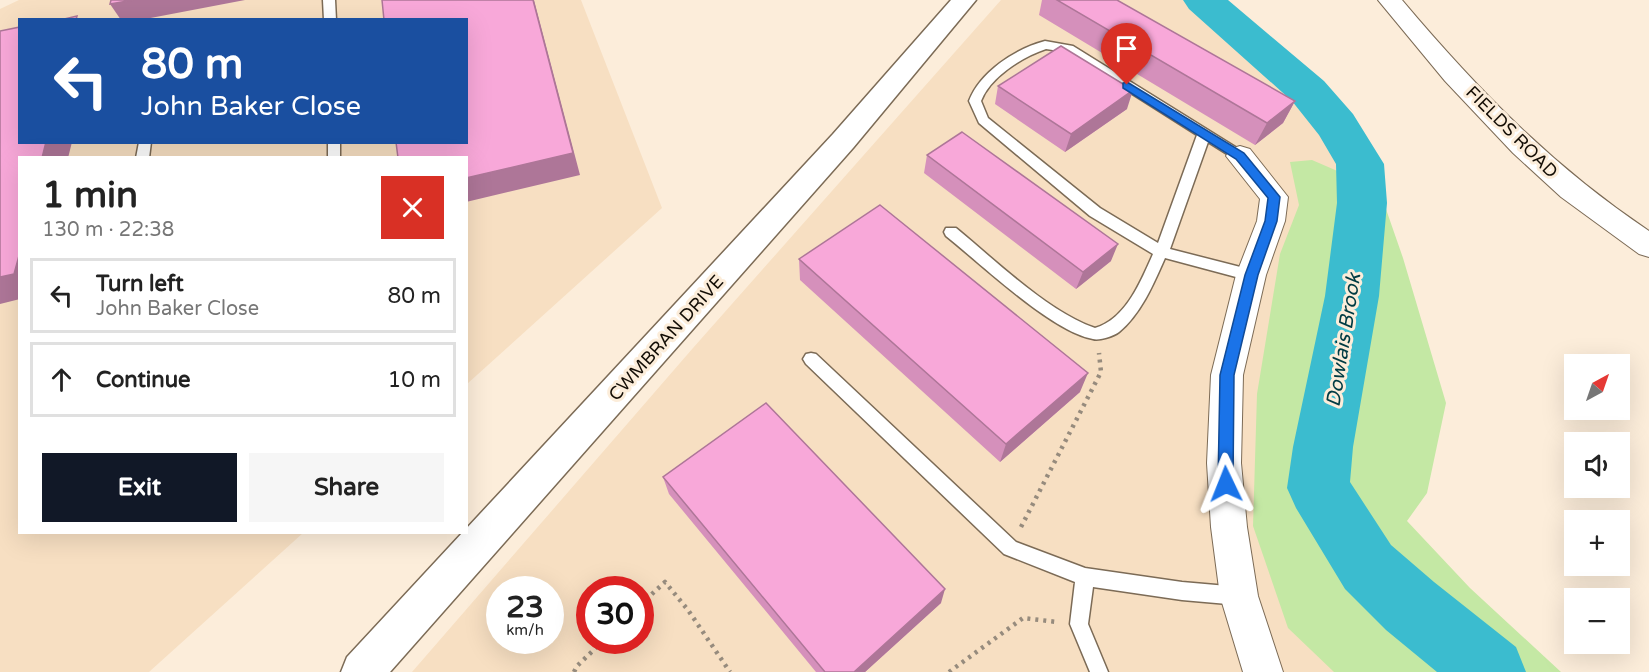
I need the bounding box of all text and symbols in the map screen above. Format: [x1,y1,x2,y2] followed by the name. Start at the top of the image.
[1101,23,1152,85] pin
[1110,32,1143,65] icon: arrive
[141,39,243,90] text: 80 m
[42,42,120,120] icon: left
[1461,81,1563,183] street label: FIELDS ROAD
[141,90,361,123] text: John Baker Close
[42,174,138,217] text: 1 min
[381,176,444,239] button: close
[42,218,174,242] text: 130 m · 22:38
[1322,270,1367,409] water label: Dowlais Brook
[96,271,184,297] text: Turn left
[604,271,728,405] street label: CWMBRAN DRIVE
[45,279,78,312] icon: left
[387,283,441,309] text: 80 m
[96,297,259,321] text: John Baker Close
[1564,354,1630,420] north arrow
[1564,354,1630,654] map controls
[45,363,78,396] icon: ahead
[96,367,191,393] text: Continue
[387,367,441,393] text: 10 m
[1564,432,1630,498] button: sound
[1194,452,1258,516] position arrow
[42,453,237,522] button: Exit
[249,453,444,522] button: Share
[1564,510,1630,576] button: +
[576,576,654,654] speed limit sign: 30
[1564,588,1630,654] button: −
[506,589,544,626] text: 23
[506,621,544,639] text: km/h

